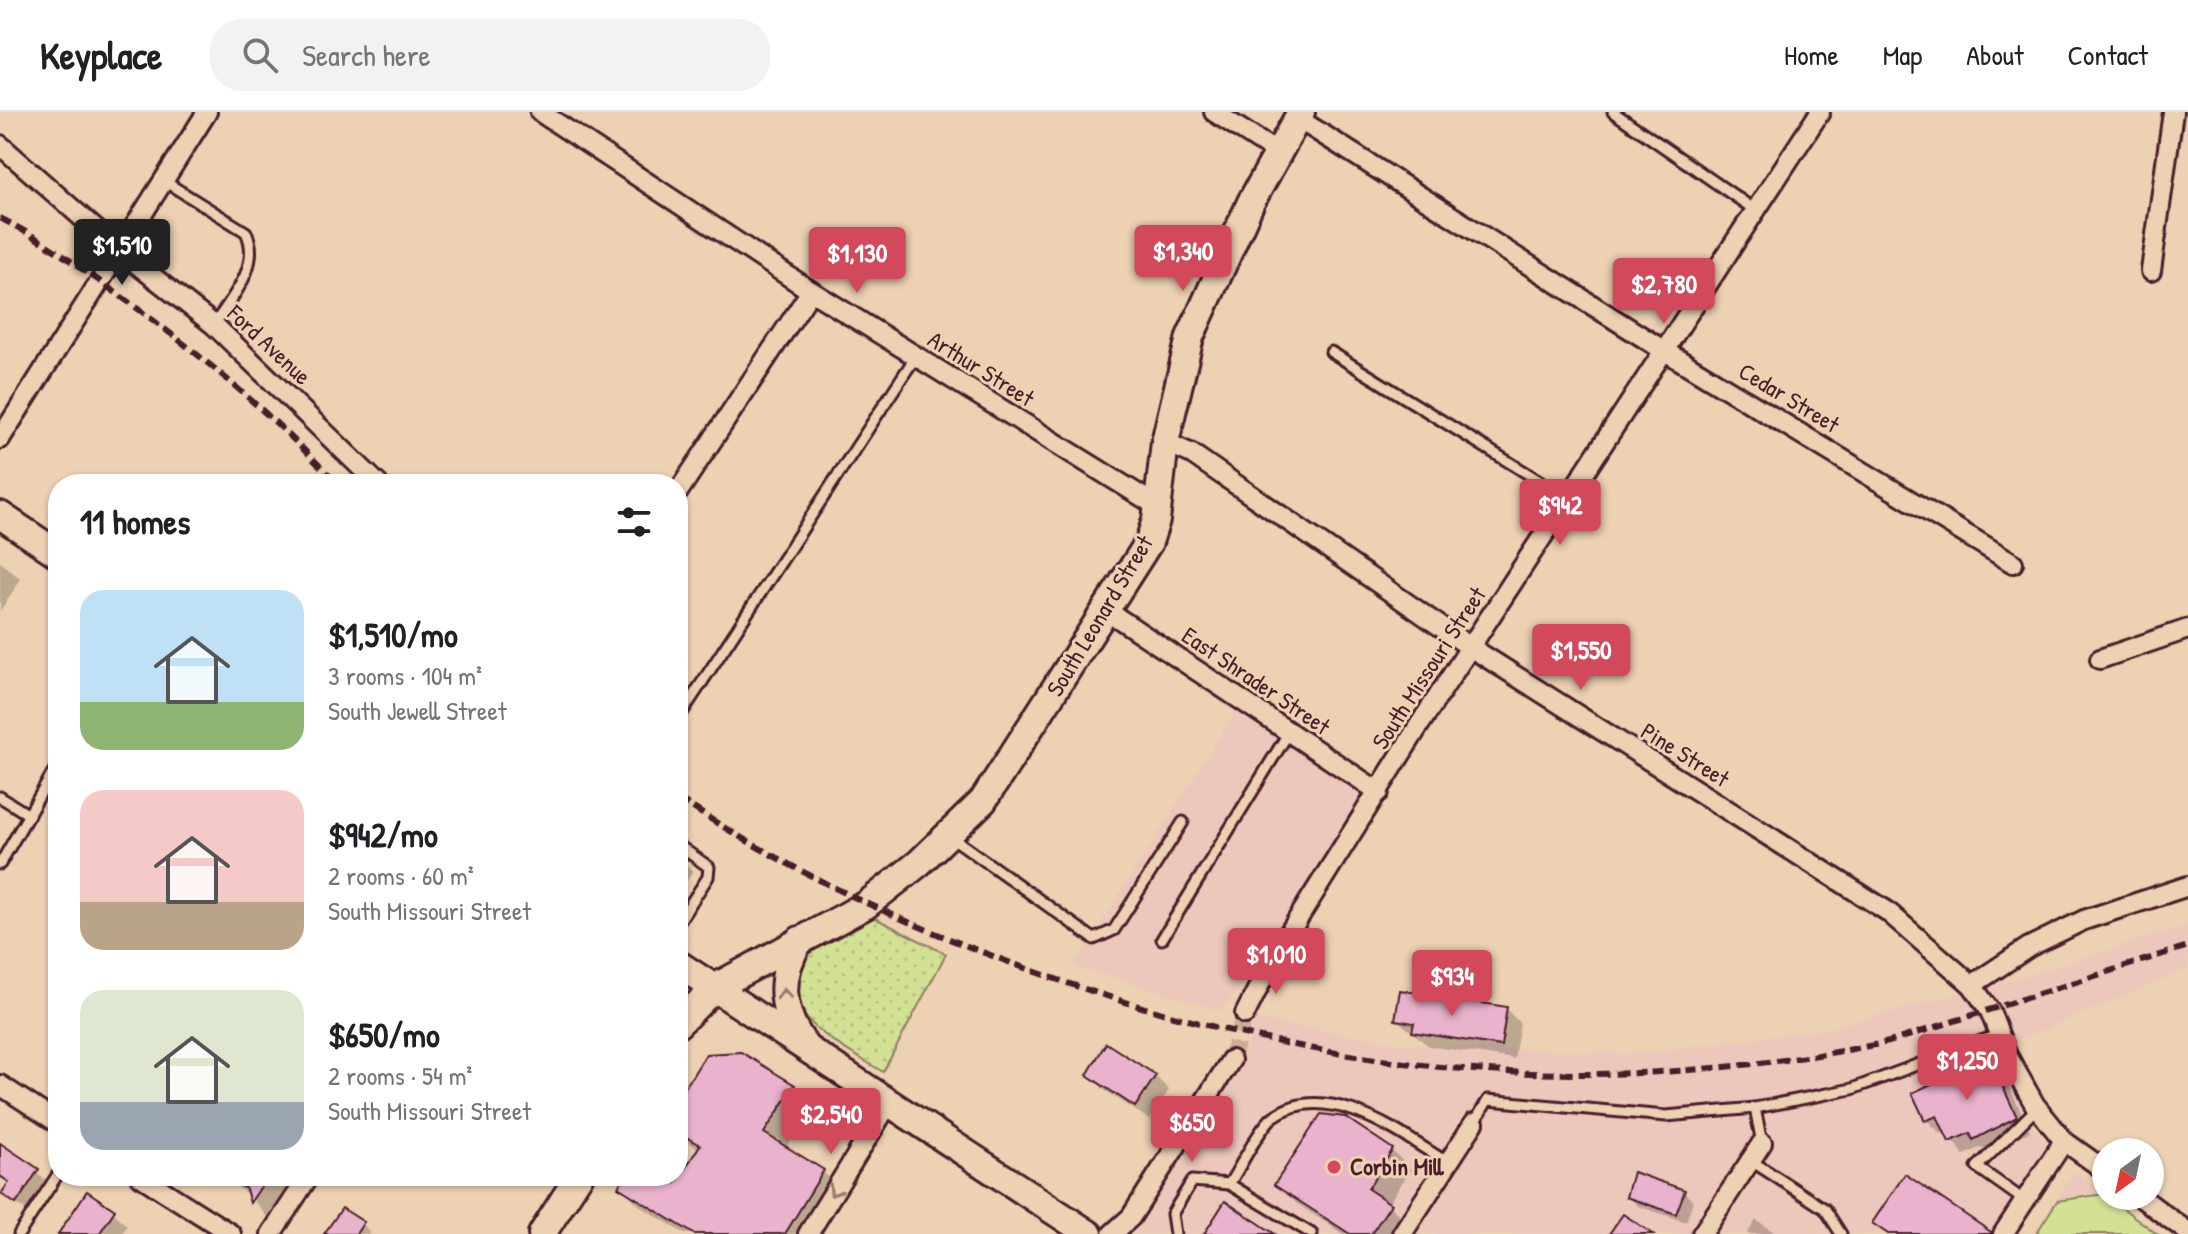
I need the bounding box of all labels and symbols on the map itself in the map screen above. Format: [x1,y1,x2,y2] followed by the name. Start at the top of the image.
[57,219,187,287] pin: $1,510
[1118,225,1248,293] pin: $1,340
[792,227,922,295] pin: $1,130
[1599,258,1729,326] pin: $2,780
[220,297,319,392] street label: Ford Avenue
[922,323,1041,414] street label: Arthur Street
[1733,355,1846,440] street label: Cedar Street
[1513,479,1607,547] pin: $942
[1038,528,1160,702] street label: South Leonard Street
[1364,579,1493,755] street label: South Missouri Street
[1176,619,1338,742] street label: East Shrader Street
[1516,624,1646,692] pin: $1,550
[1635,714,1736,794] street label: Pine Street
[1211,928,1341,996] pin: $1,010
[1405,950,1499,1018] pin: $934
[776,987,793,1000] one-way arrow
[1902,1034,2032,1102] pin: $1,250
[766,1088,896,1156] pin: $2,540
[1145,1096,1239,1164] pin: $650
[2092,1138,2164,1210] north arrow
[1350,1150,1444,1182] place label: Corbin Mill
[1325,1158,1343,1176] marker: Corbin Mill
[829,1182,844,1197] one-way arrow

